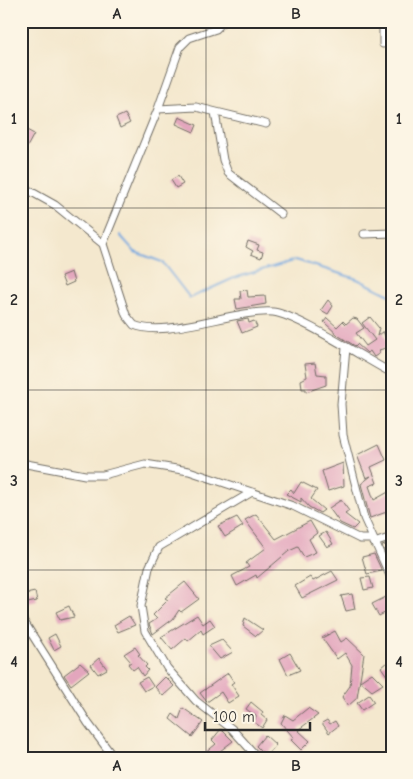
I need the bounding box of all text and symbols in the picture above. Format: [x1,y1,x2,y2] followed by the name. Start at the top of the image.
[113,5,122,23] text: A
[291,5,301,23] text: B
[11,110,17,128] text: 1
[396,110,402,128] text: 1
[10,291,18,309] text: 2
[395,291,403,309] text: 2
[10,472,18,490] text: 3
[395,472,403,490] text: 3
[10,653,18,671] text: 4
[395,653,403,671] text: 4
[205,699,310,731] scale bar
[213,708,255,726] text: 100 m
[113,757,122,775] text: A
[291,757,301,775] text: B

